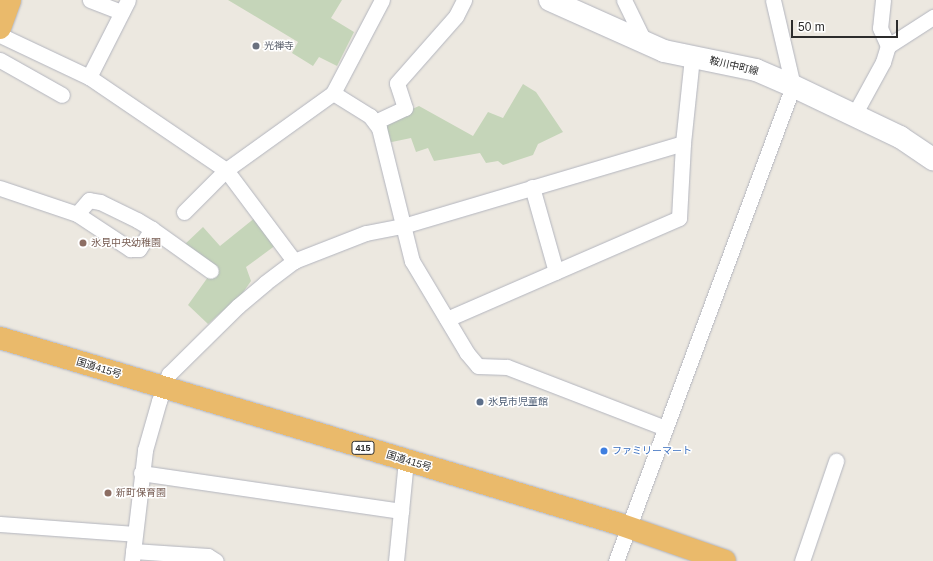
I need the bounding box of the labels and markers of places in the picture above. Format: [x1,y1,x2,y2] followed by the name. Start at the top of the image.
[264,40,294,52] place label: 光禅寺
[251,41,261,51] marker: 光禅寺
[91,237,161,249] place label: 氷見中央幼稚園
[78,238,88,248] marker: 氷見中央幼稚園
[488,396,548,408] place label: 氷見市児童館
[475,397,485,407] marker: 氷見市児童館
[612,445,692,457] place label: ファミリーマート
[599,446,609,456] marker: ファミリーマート
[116,487,166,499] place label: 新町保育園
[103,488,113,498] marker: 新町保育園

